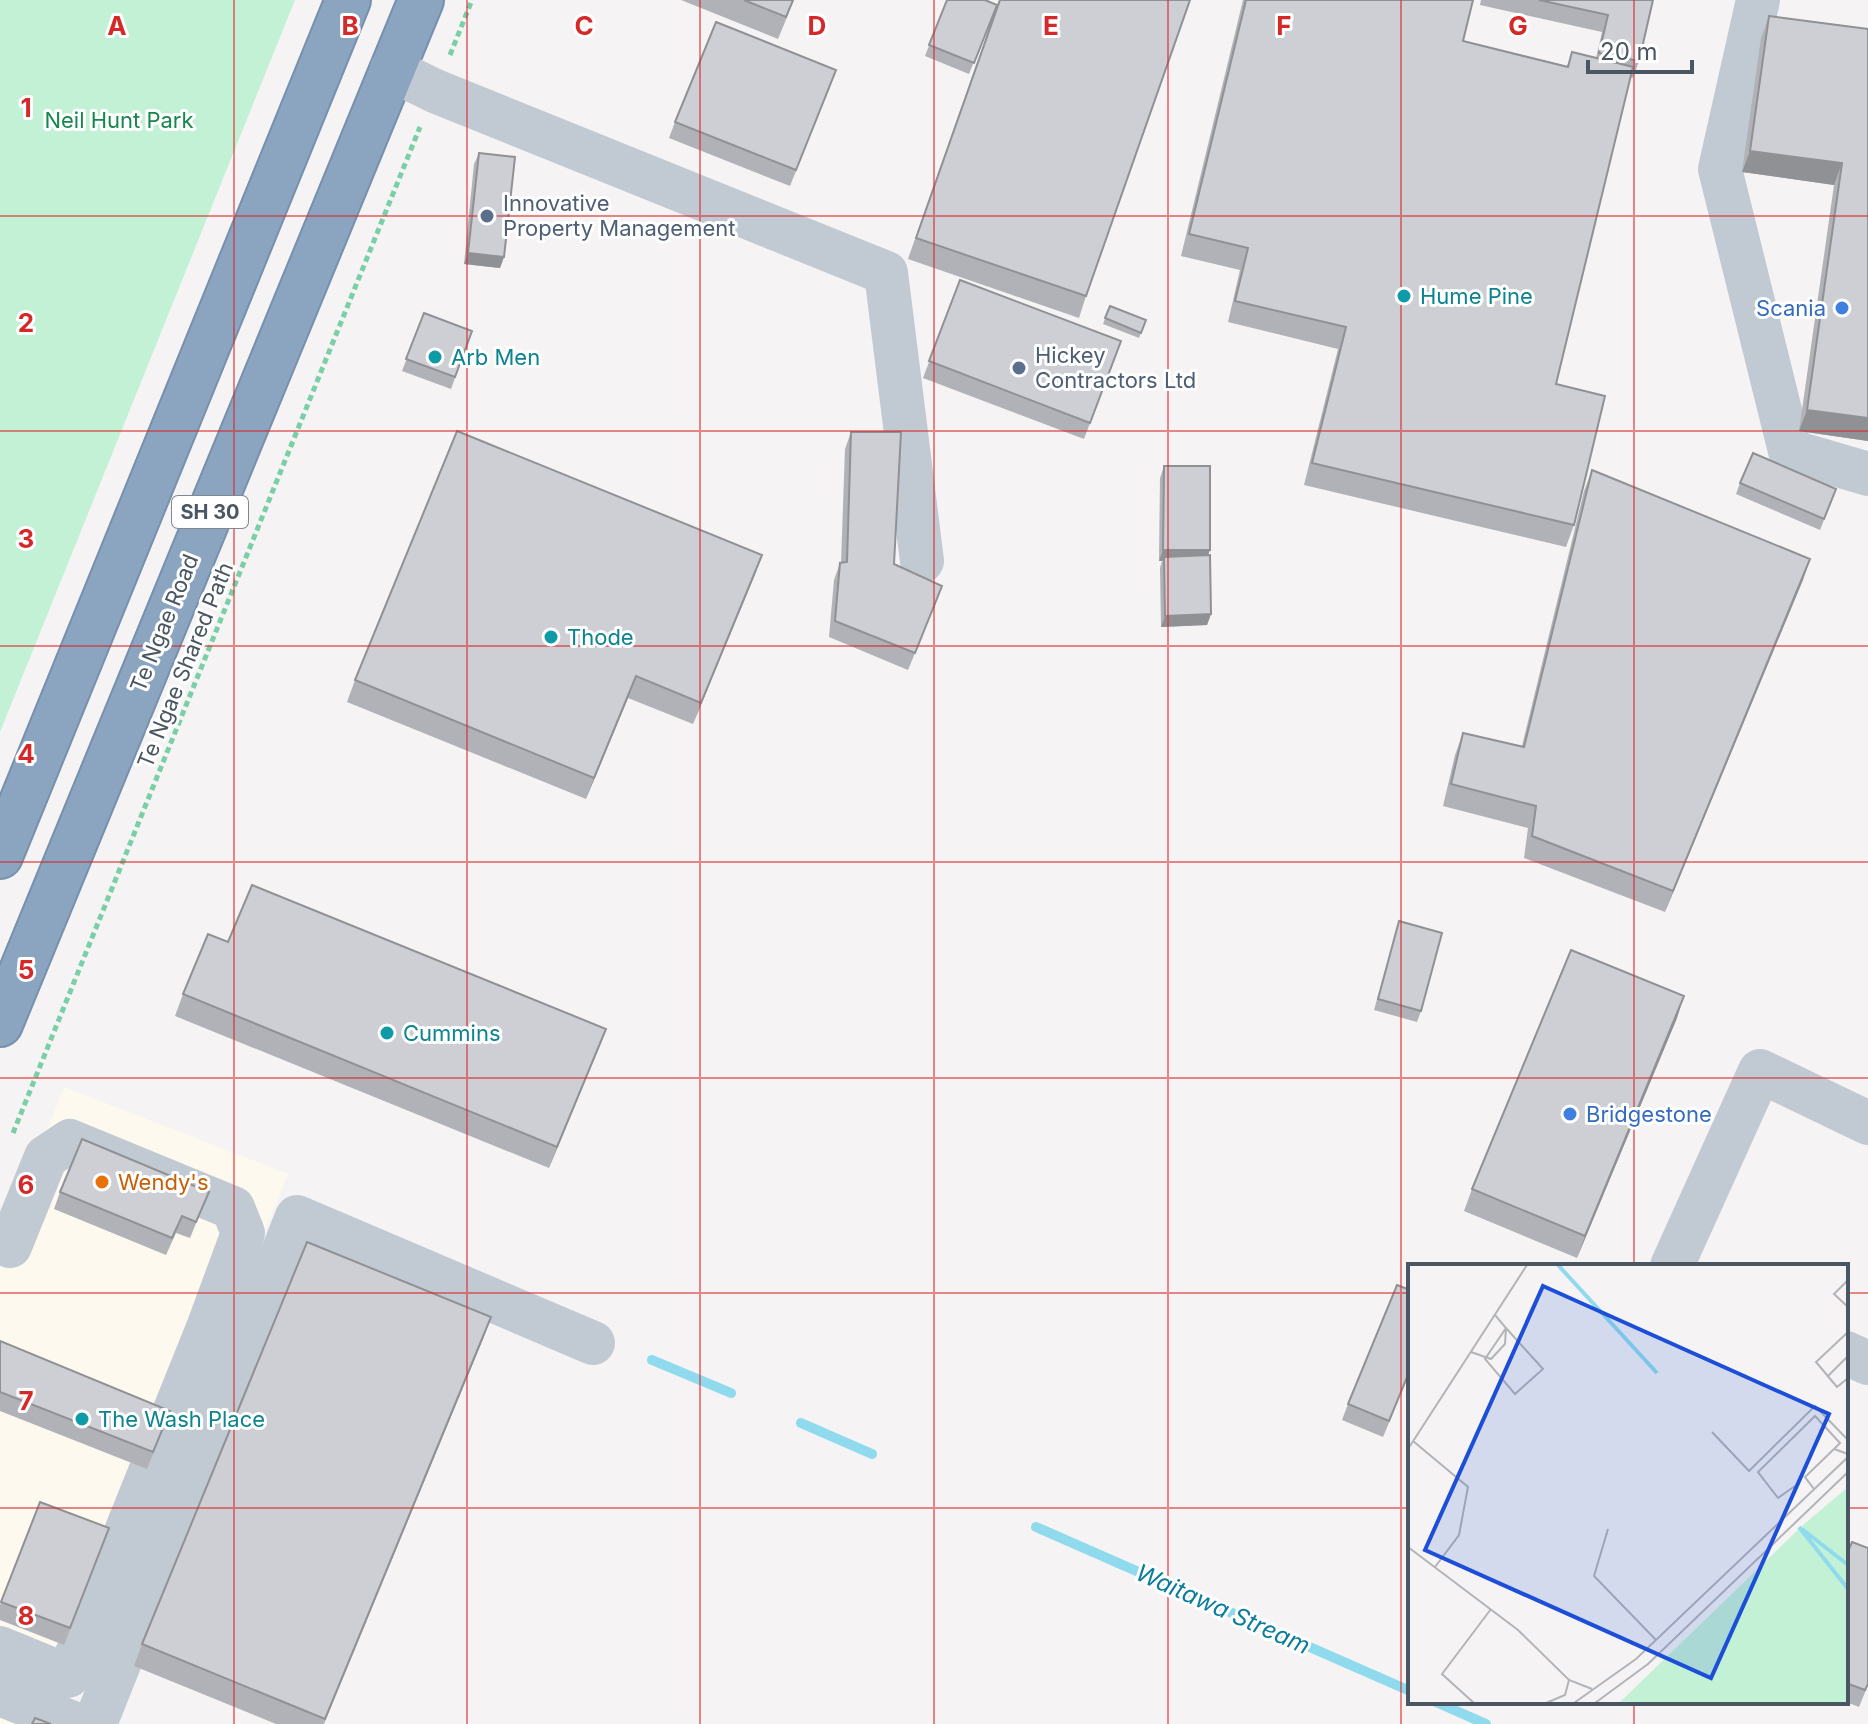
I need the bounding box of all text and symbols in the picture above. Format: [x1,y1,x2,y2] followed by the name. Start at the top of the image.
[107,10,127,41] text: A
[341,10,359,41] text: B
[574,10,594,41] text: C
[808,10,826,41] text: D
[1043,10,1059,41] text: E
[1276,10,1292,41] text: F
[1508,10,1528,41] text: G
[1588,24,1692,74] scale bar
[1600,37,1658,66] text: 20 m
[20,92,32,123] text: 1
[44,107,194,133] park label: Neil Hunt Park
[503,190,735,241] place label: Innovative Property Management
[478,207,496,225] marker: Innovative Property Management
[1420,283,1533,309] place label: Hume Pine
[1395,287,1413,305] marker: Hume Pine
[1756,295,1826,321] place label: Scania
[1833,299,1851,317] marker: Scania
[18,307,34,338] text: 2
[1035,342,1196,393] place label: Hickey Contractors Ltd
[451,344,540,370] place label: Arb Men
[426,348,444,366] marker: Arb Men
[1010,359,1028,377] marker: Hickey Contractors Ltd
[172,496,248,528] road number: SH 30
[18,523,34,554] text: 3
[125,550,203,696] street label: Te Ngae Road
[132,558,238,772] street label: Te Ngae Shared Path
[567,624,634,650] place label: Thode
[542,628,560,646] marker: Thode
[17,738,35,769] text: 4
[18,954,34,985] text: 5
[403,1020,501,1046] place label: Cummins
[378,1024,396,1042] marker: Cummins
[1586,1101,1712,1127] place label: Bridgestone
[1561,1105,1579,1123] marker: Bridgestone
[18,1169,34,1200] text: 6
[118,1169,209,1195] place label: Wendy's
[93,1173,111,1191] marker: Wendy's
[1408,1264,1848,1704] inset map
[18,1385,34,1416] text: 7
[98,1406,265,1432] place label: The Wash Place
[73,1410,91,1428] marker: The Wash Place
[1131,1558,1315,1660] water label: Waitawa Stream
[18,1600,34,1631] text: 8

